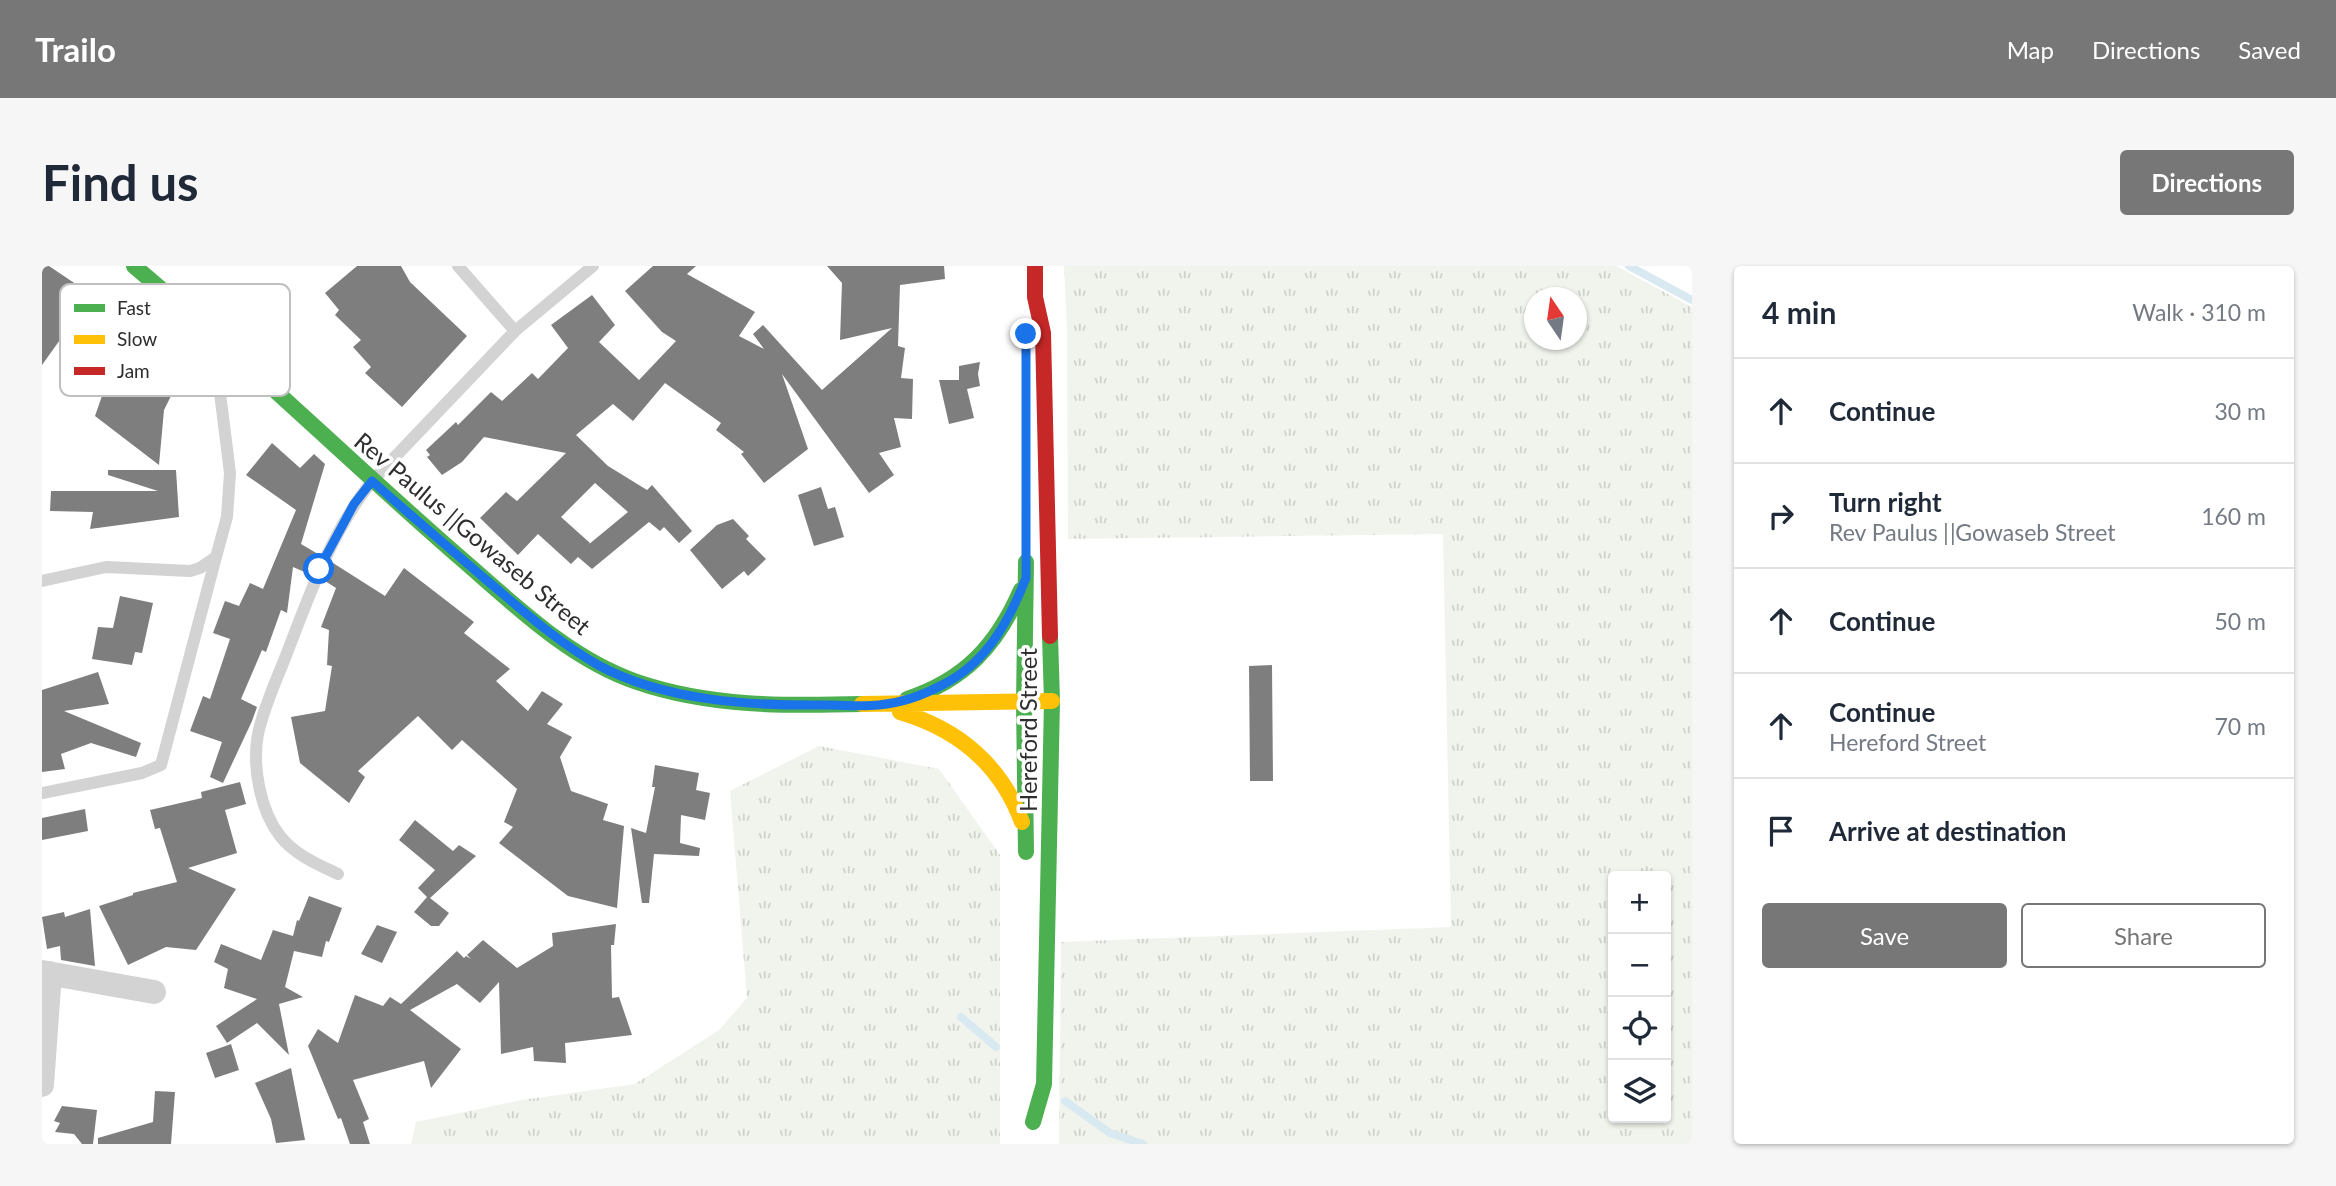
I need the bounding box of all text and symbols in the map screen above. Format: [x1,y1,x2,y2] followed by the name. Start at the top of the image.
[35,29,116,69] text: Trailo
[2007,35,2054,64] text: Map
[2092,35,2200,64] text: Directions
[2238,35,2301,64] text: Saved
[2120,150,2294,215] button: Directions
[42,153,199,211] text: Find us
[60,284,290,396] legend
[1524,287,1587,350] north arrow
[1762,294,1836,330] text: 4 min
[117,296,151,319] text: Fast
[2132,298,2266,326] text: Walk · 310 m
[1010,318,1041,349] route end
[117,327,157,350] text: Slow
[117,359,150,382] text: Jam
[1762,392,1800,430] icon: ahead
[1829,395,1935,427] text: Continue
[2215,397,2266,425] text: 30 m
[349,426,597,640] street label: Rev Paulus ǁGowaseb Street
[1829,486,1942,518] text: Turn right
[1762,497,1800,535] icon: right
[2201,502,2266,530] text: 160 m
[1829,518,2116,546] text: Rev Paulus ǁGowaseb Street
[303,553,334,584] route start
[1762,602,1800,640] icon: ahead
[1829,605,1935,637] text: Continue
[2215,607,2266,635] text: 50 m
[1013,648,1042,812] street label: Hereford Street
[1829,696,1935,728] text: Continue
[1762,707,1800,745] icon: ahead
[2215,712,2266,740] text: 70 m
[1829,728,1986,756] text: Hereford Street
[1762,812,1800,850] icon: arrive
[1829,815,2066,847] text: Arrive at destination
[1608,871,1671,1123] map controls
[1608,871,1671,934] button: +
[1762,903,2007,968] button: Save
[2021,903,2266,968] button: Share
[1608,934,1671,997] button: −
[1608,997,1671,1060] button: locate
[1608,1060,1671,1123] button: layers

